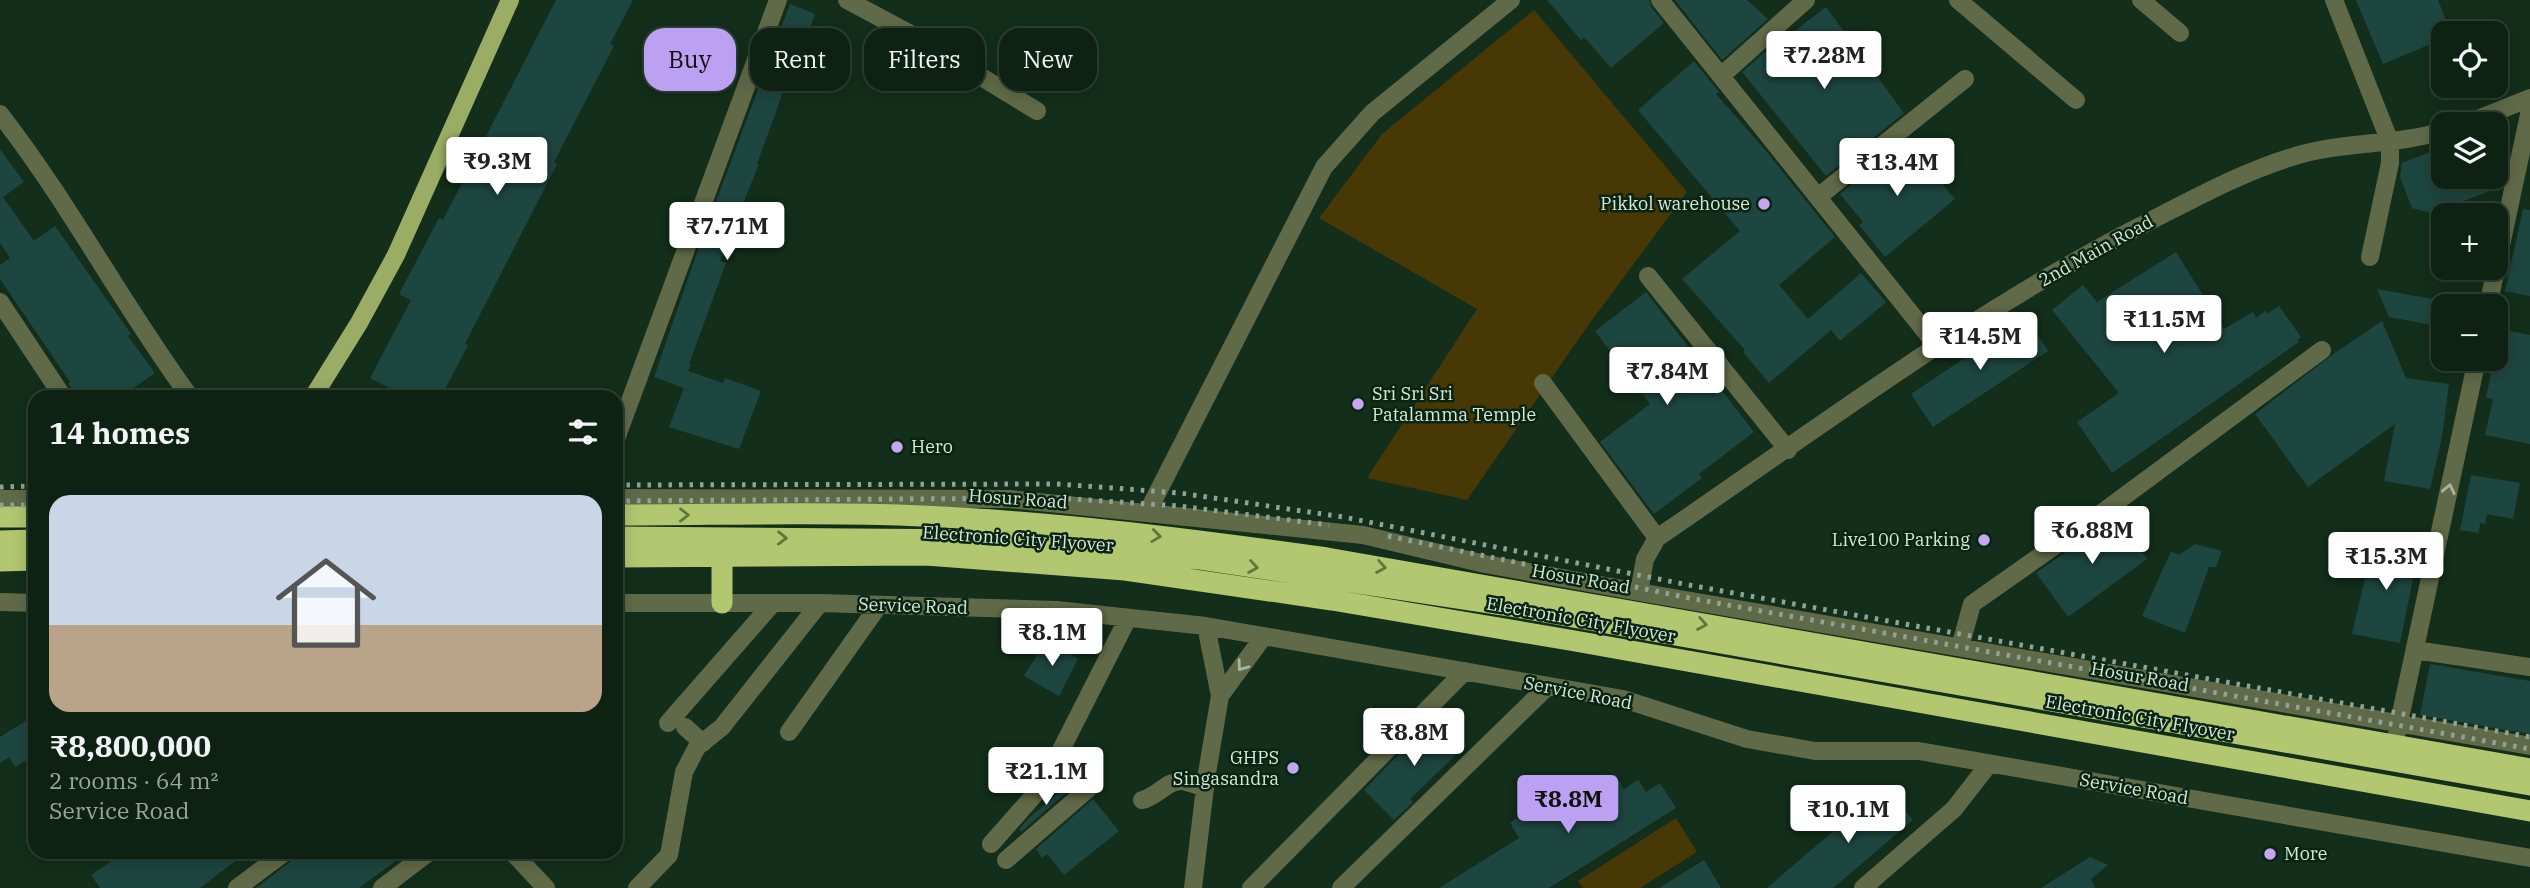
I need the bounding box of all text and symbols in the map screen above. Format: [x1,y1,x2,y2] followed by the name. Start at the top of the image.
[2431,21,2508,371] map controls
[2431,21,2508,98] button: locate
[644,28,736,91] chip: Buy
[750,28,850,91] chip: Rent
[864,28,985,91] chip: Filters
[999,28,1097,91] chip: New
[1767,32,1881,91] pin: ₹7.28M
[1782,39,1866,69] text: ₹7.28M
[2431,112,2508,189] button: layers
[448,138,546,197] pin: ₹9.3M
[1840,138,1954,198] pin: ₹13.4M
[462,145,532,175] text: ₹9.3M
[1855,146,1939,176] text: ₹13.4M
[1600,192,1750,215] place label: Pikkol warehouse
[1756,196,1772,212] marker: Pikkol warehouse
[670,202,784,262] pin: ₹7.71M
[2431,203,2508,280] button: +
[685,210,769,240] text: ₹7.71M
[2035,210,2157,291] street label: 2nd Main Road
[2431,294,2508,371] button: −
[2107,296,2221,355] pin: ₹11.5M
[2122,303,2206,333] text: ₹11.5M
[1923,312,2037,372] pin: ₹14.5M
[1938,320,2022,350] text: ₹14.5M
[1610,348,1724,407] pin: ₹7.84M
[1625,355,1709,385] text: ₹7.84M
[1372,382,1536,426] place label: Sri Sri Sri Patalamma Temple
[1350,396,1366,412] marker: Sri Sri Sri Patalamma Temple
[49,413,190,452] text: 14 homes
[564,413,602,451] icon: filters
[911,435,953,458] place label: Hero
[889,439,905,455] marker: Hero
[2441,483,2456,495] one-way arrow
[968,484,1068,513] street label: Hosur Road
[2035,506,2149,566] pin: ₹6.88M
[679,507,690,523] one-way arrow
[2050,514,2134,544] text: ₹6.88M
[922,520,1114,557] street label: Electronic City Flyover
[1150,528,1162,543] one-way arrow
[1832,528,1970,551] place label: Live100 Parking
[777,531,788,546] one-way arrow
[1976,532,1992,548] marker: Live100 Parking
[2329,532,2443,592] pin: ₹15.3M
[263,540,389,666] icon: home
[2344,540,2428,570] text: ₹15.3M
[1247,559,1259,574] one-way arrow
[1375,559,1387,574] one-way arrow
[1530,559,1632,598] street label: Hosur Road
[858,592,968,619] street label: Service Road
[1485,592,1677,647] street label: Electronic City Flyover
[1003,608,1101,668] pin: ₹8.1M
[1017,616,1087,646] text: ₹8.1M
[1696,616,1708,631] one-way arrow
[2089,657,2191,696] street label: Hosur Road
[1238,658,1250,671] one-way arrow
[1522,671,1634,714] street label: Service Road
[2044,690,2236,745] street label: Electronic City Flyover
[1365,708,1463,768] pin: ₹8.8M
[1379,716,1449,746] text: ₹8.8M
[49,726,211,765] text: ₹8,800,000
[1173,746,1279,790] place label: GHPS Singasandra
[989,748,1103,807] pin: ₹21.1M
[1004,755,1088,785] text: ₹21.1M
[1285,760,1301,776] marker: GHPS Singasandra
[49,765,219,795] text: 2 rooms · 64 m²
[2078,768,2190,809] street label: Service Road
[1519,776,1617,835] pin: ₹8.8M
[1533,783,1603,813] text: ₹8.8M
[1791,786,1905,845] pin: ₹10.1M
[1806,793,1890,823] text: ₹10.1M
[49,795,189,825] text: Service Road
[2284,842,2327,865] place label: More
[2262,846,2278,862] marker: More

